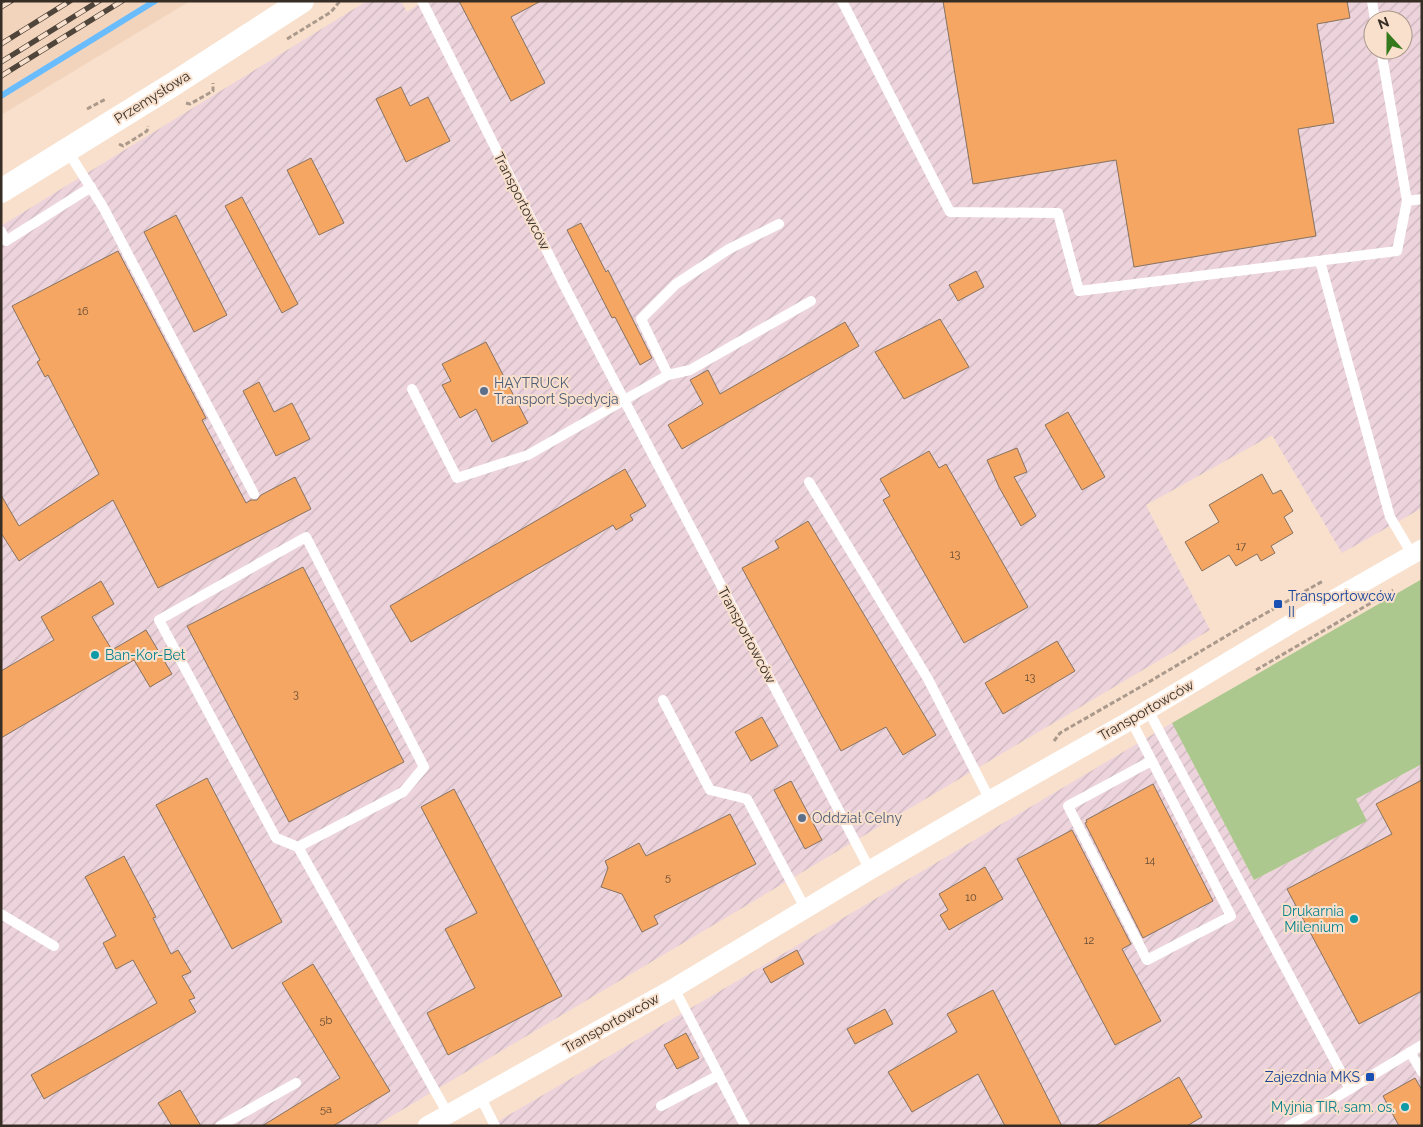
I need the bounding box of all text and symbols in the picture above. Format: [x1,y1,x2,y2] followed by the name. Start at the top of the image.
[1363,10,1413,60] north arrow
[1375,13,1391,32] text: N
[111,67,193,127] street label: Przemysłowa
[490,149,554,253] street label: Transportowców
[77,305,89,318] house number: 16
[494,375,619,407] place label: HAYTRUCK Transport Spedycja
[478,385,490,397] marker: HAYTRUCK Transport Spedycja
[1236,540,1246,553] house number: 17
[950,548,960,561] house number: 13
[715,584,780,687] street label: Transportowców
[1288,588,1396,620] place label: Transportowców II
[1272,598,1284,610] marker: Transportowców II
[105,647,186,663] place label: Ban-Kor-Bet
[89,649,101,661] marker: Ban-Kor-Bet
[1025,671,1035,684] house number: 13
[1095,676,1197,744] street label: Transportowców
[293,688,299,701] house number: 3
[812,810,902,826] place label: Oddział Celny
[796,812,808,824] marker: Oddział Celny
[1145,854,1155,867] house number: 14
[665,871,671,884] house number: 5
[965,891,977,904] house number: 10
[1282,903,1344,935] place label: Drukarnia Milenium
[1348,913,1360,925] marker: Drukarnia Milenium
[1084,934,1094,947] house number: 12
[560,990,662,1056] street label: Transportowców
[320,1014,333,1027] house number: 5b
[1265,1069,1360,1085] place label: Zajezdnia MKS
[1364,1071,1376,1083] marker: Zajezdnia MKS
[1271,1099,1395,1115] place label: Myjnia TIR, sam. os.
[1399,1101,1411,1113] marker: Myjnia TIR, sam. os.
[320,1103,332,1116] house number: 5a

